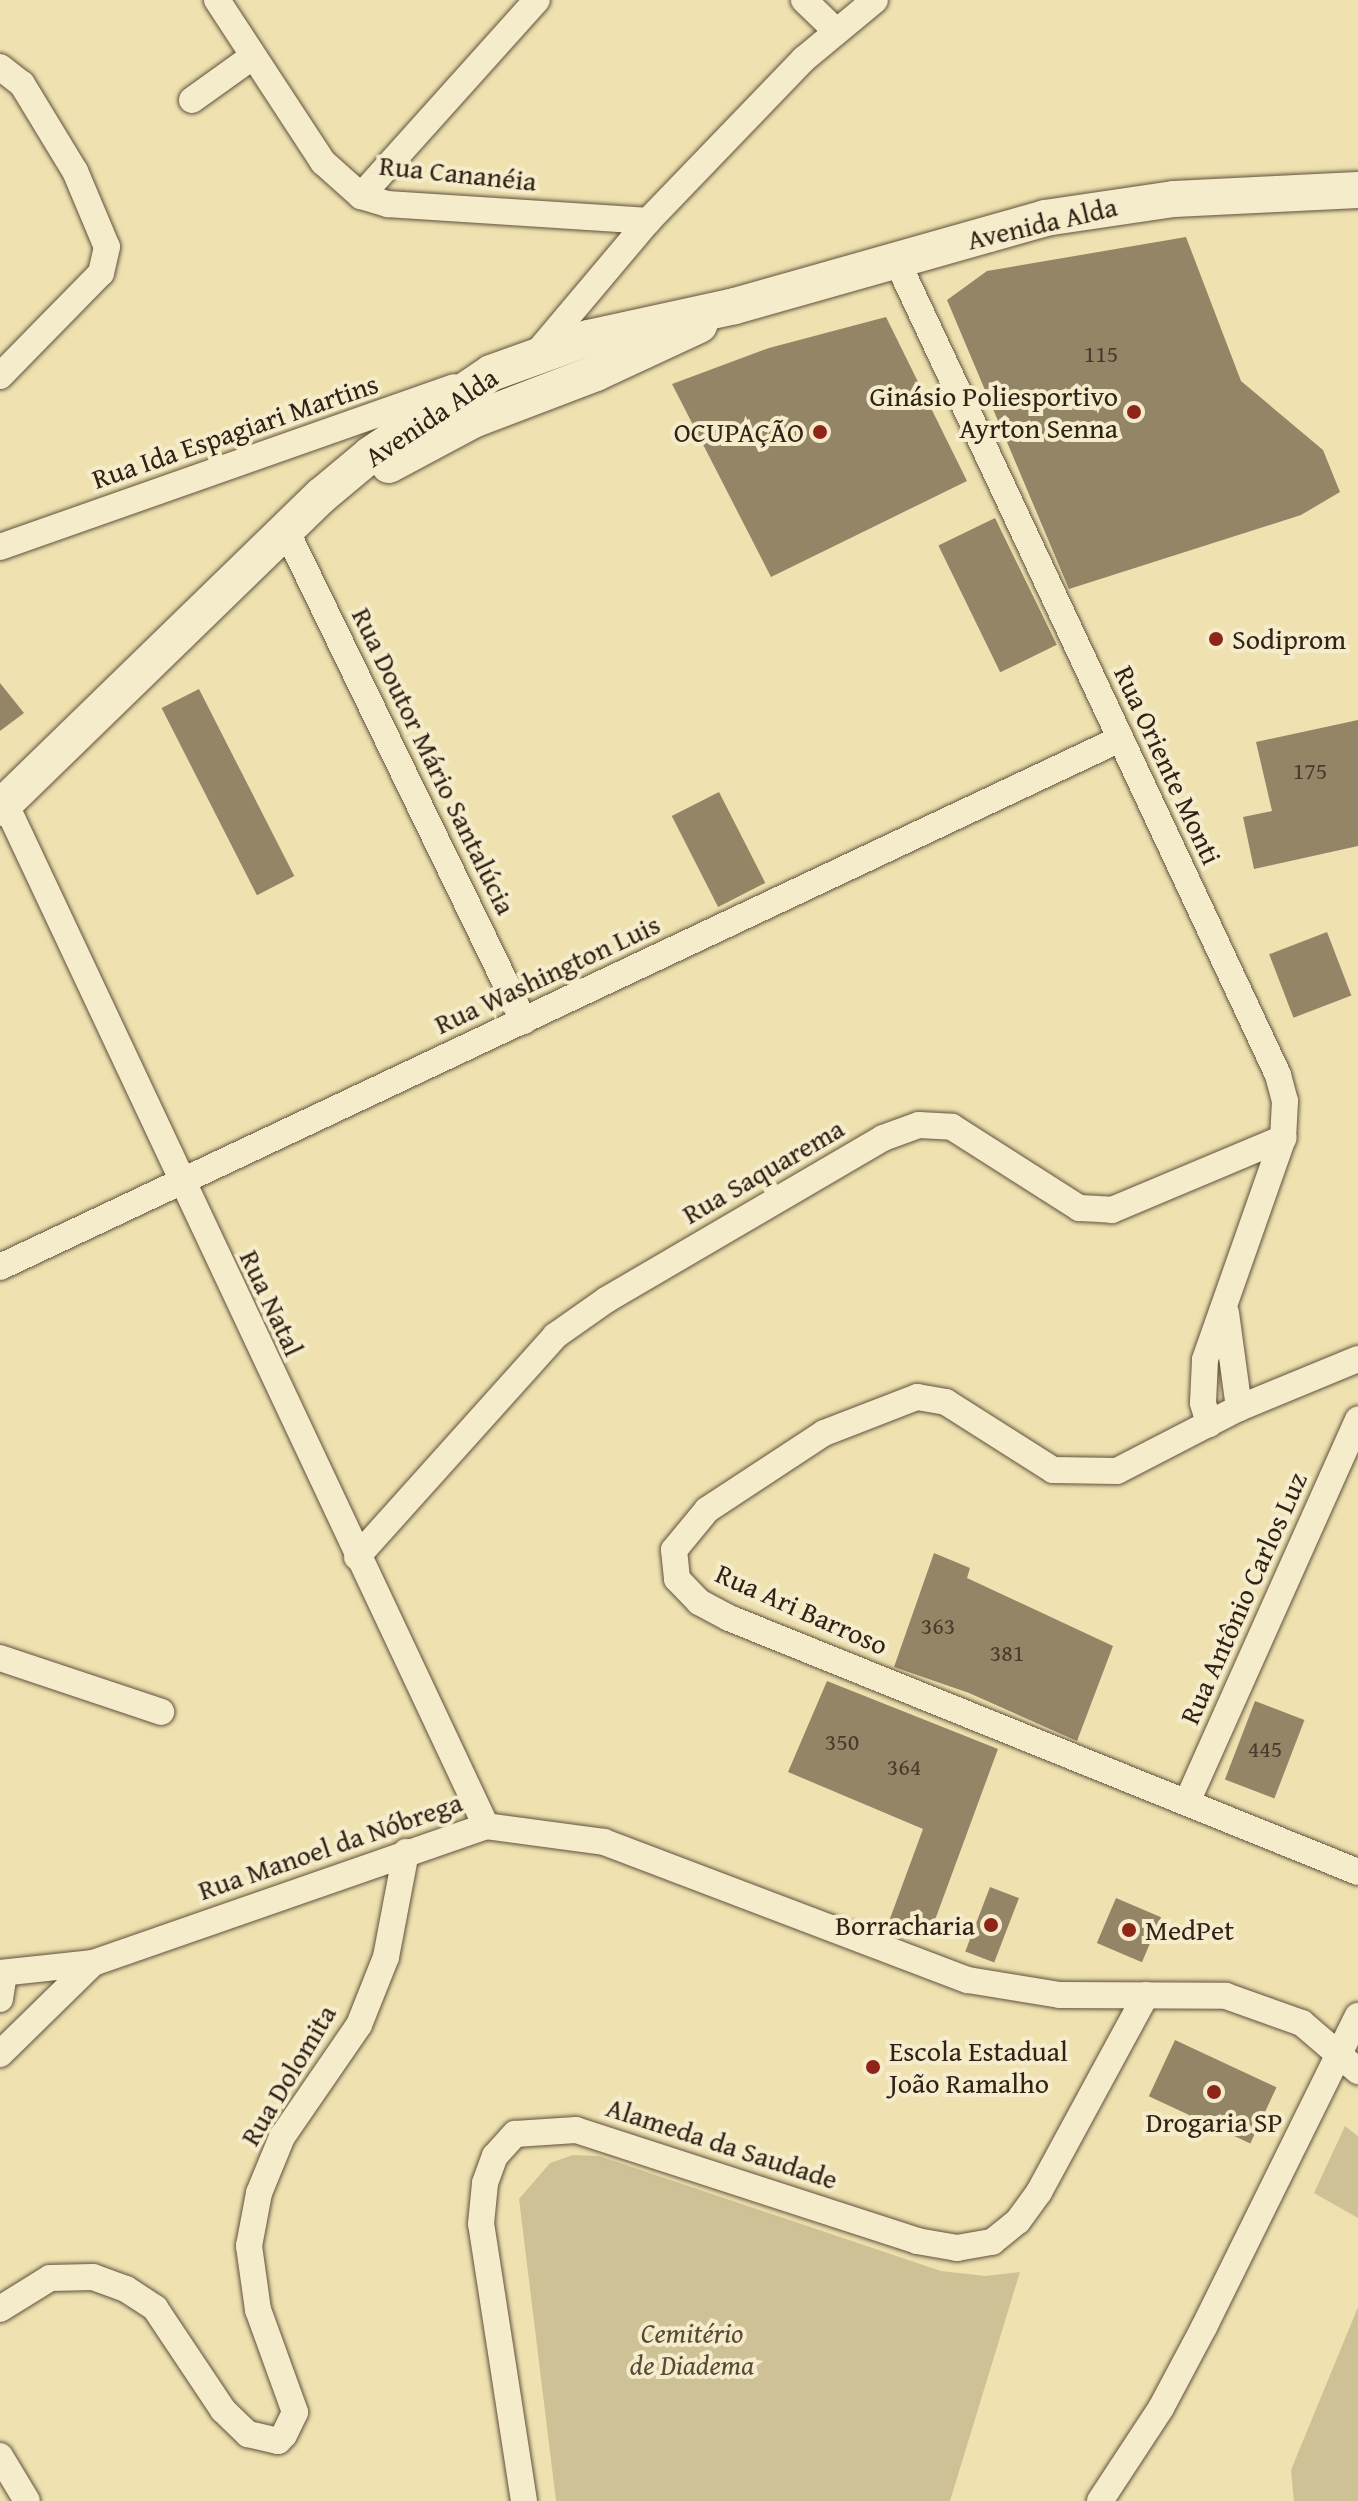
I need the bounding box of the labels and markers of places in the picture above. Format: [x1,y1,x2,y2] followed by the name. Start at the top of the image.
[870,379,1118,445] place label: Ginásio Poliesportivo Ayrton Senna
[1125,403,1143,421] marker: Ginásio Poliesportivo Ayrton Senna
[674,415,804,449] place label: OCUPAÇÃO
[811,423,829,441] marker: OCUPAÇÃO
[1232,622,1346,656] place label: Sodiprom
[1207,630,1225,648] marker: Sodiprom
[835,1908,975,1942] place label: Borracharia
[1145,1913,1234,1947] place label: MedPet
[982,1916,1000,1934] marker: Borracharia
[1120,1921,1138,1939] marker: MedPet
[889,2034,1068,2100] place label: Escola Estadual João Ramalho
[864,2058,882,2076] marker: Escola Estadual João Ramalho
[1205,2083,1223,2101] marker: Drogaria SP
[1145,2105,1283,2139] place label: Drogaria SP

